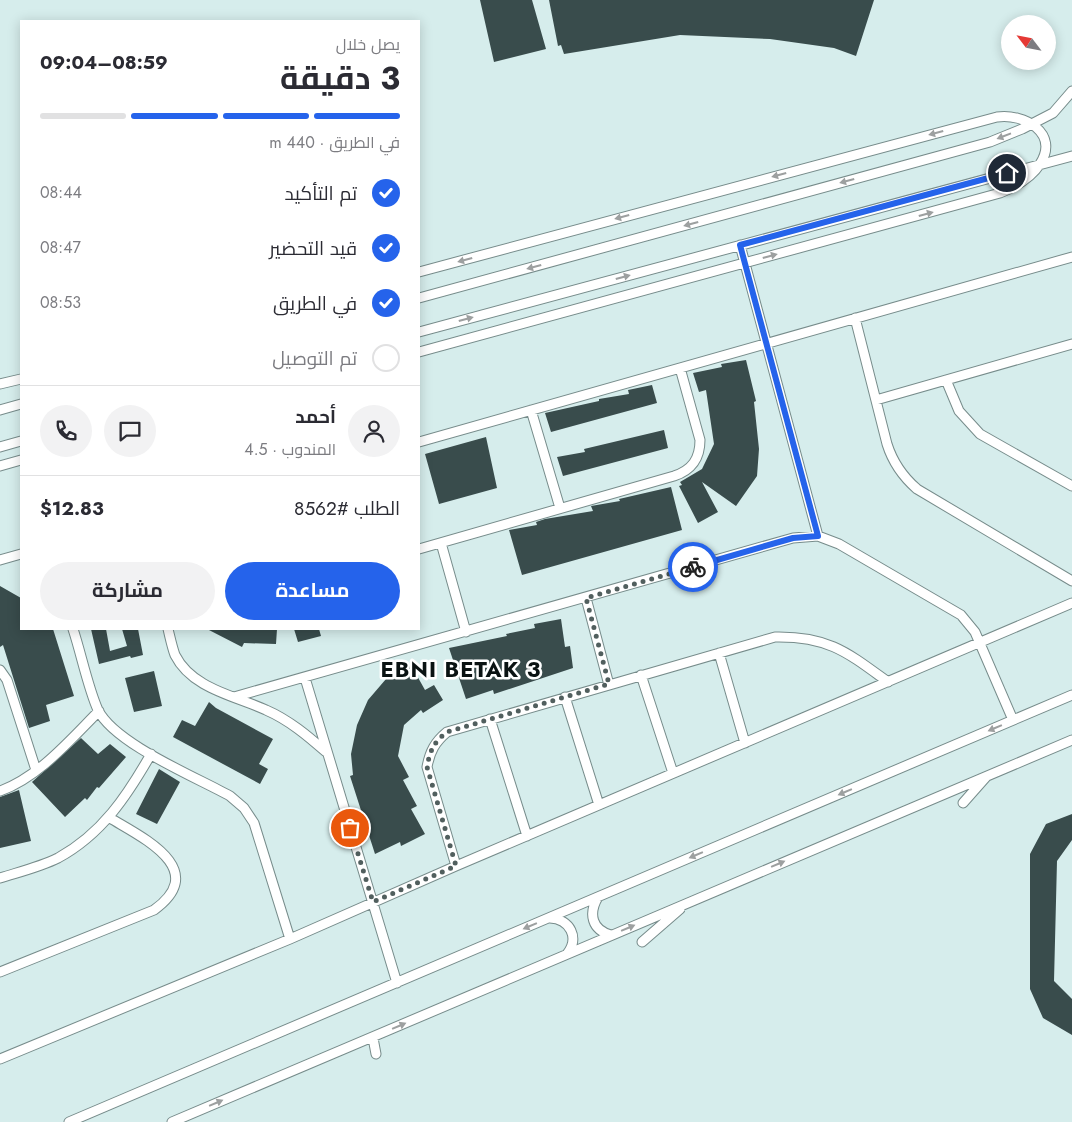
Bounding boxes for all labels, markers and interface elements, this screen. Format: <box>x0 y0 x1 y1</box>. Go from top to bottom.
north arrow <box>1001 15 1056 70</box>
map controls <box>1001 15 1056 70</box>
text: يصل خلال <box>336 33 400 56</box>
text: 08:59–09:04 <box>40 49 168 76</box>
text: 3 دقيقة <box>280 55 400 101</box>
one-way arrow <box>928 129 943 137</box>
text: في الطريق · 440 m <box>269 131 400 154</box>
one-way arrow <box>996 133 1011 140</box>
pin <box>986 152 1028 194</box>
icon: home <box>993 159 1021 187</box>
one-way arrow <box>771 172 786 180</box>
one-way arrow <box>840 177 855 185</box>
icon: check <box>372 179 400 207</box>
text: تم التأكيد <box>285 180 357 207</box>
text: 08:44 <box>40 181 82 204</box>
one-way arrow <box>919 209 934 217</box>
one-way arrow <box>614 214 629 222</box>
one-way arrow <box>683 220 698 228</box>
icon: check <box>372 234 400 262</box>
text: قيد التحضير <box>269 235 357 262</box>
text: 08:47 <box>40 236 81 259</box>
one-way arrow <box>762 252 777 260</box>
one-way arrow <box>457 256 472 264</box>
one-way arrow <box>526 263 541 271</box>
one-way arrow <box>615 273 630 281</box>
icon: check <box>372 289 400 317</box>
text: في الطريق <box>273 290 357 317</box>
text: 08:53 <box>40 291 81 314</box>
one-way arrow <box>458 315 473 323</box>
text: تم التوصيل <box>272 345 357 372</box>
text: أحمد <box>295 403 336 430</box>
button: phone <box>40 405 92 457</box>
button: chat <box>104 405 156 457</box>
button: person <box>348 405 400 457</box>
text: المندوب · 4.5 <box>244 438 336 461</box>
text: $12.83 <box>40 495 104 522</box>
text: الطلب #8562 <box>294 495 400 522</box>
courier <box>668 542 718 592</box>
icon: bike <box>679 553 707 581</box>
button: مشاركة <box>40 562 215 620</box>
button: مساعدة <box>225 562 400 620</box>
district label: EBNI BETAK 3 <box>381 653 541 685</box>
one-way arrow <box>987 724 1002 732</box>
one-way arrow <box>838 788 853 796</box>
pin <box>329 807 371 849</box>
icon: bag <box>336 814 364 842</box>
one-way arrow <box>689 852 703 860</box>
one-way arrow <box>771 860 785 868</box>
one-way arrow <box>522 922 537 930</box>
one-way arrow <box>621 923 635 931</box>
one-way arrow <box>392 1022 406 1030</box>
one-way arrow <box>209 1098 224 1106</box>

